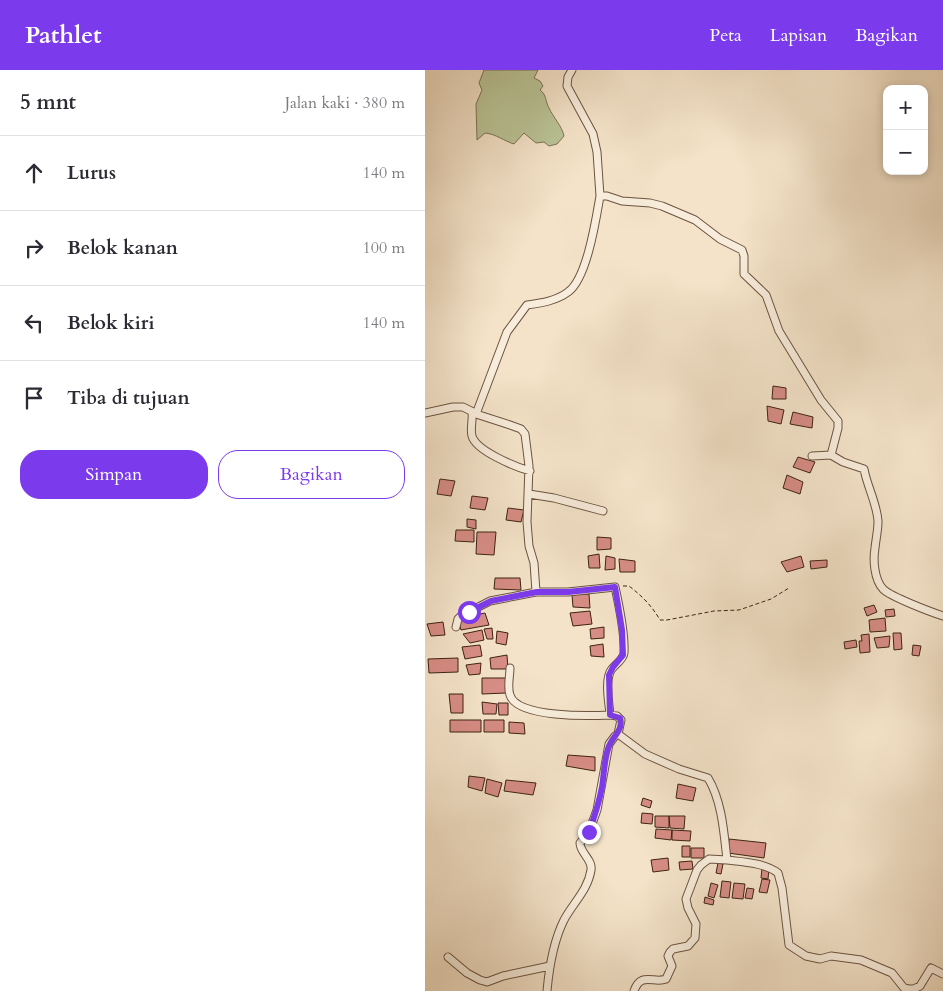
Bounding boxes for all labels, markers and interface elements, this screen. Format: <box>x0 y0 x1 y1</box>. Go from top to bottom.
text: Pathlet <box>25 19 102 52</box>
text: Peta <box>710 23 742 48</box>
text: Lapisan <box>770 23 827 48</box>
text: Bagikan <box>855 23 918 48</box>
map controls <box>883 85 928 175</box>
button: + <box>883 85 928 130</box>
text: 5 mnt <box>20 88 76 117</box>
text: Jalan kaki · 380 m <box>285 92 405 114</box>
button: − <box>883 130 928 175</box>
icon: ahead <box>20 159 48 187</box>
text: Lurus <box>67 160 116 186</box>
text: 140 m <box>363 162 405 184</box>
icon: right <box>20 234 48 262</box>
text: Belok kanan <box>67 235 178 261</box>
text: 100 m <box>363 237 405 259</box>
icon: left <box>20 309 48 337</box>
text: Belok kiri <box>67 310 154 336</box>
text: 140 m <box>363 312 405 334</box>
icon: arrive <box>20 384 48 412</box>
text: Tiba di tujuan <box>67 385 190 411</box>
button: Simpan <box>20 450 208 499</box>
button: Bagikan <box>218 450 405 499</box>
route start <box>458 601 481 624</box>
route end <box>578 821 601 844</box>

